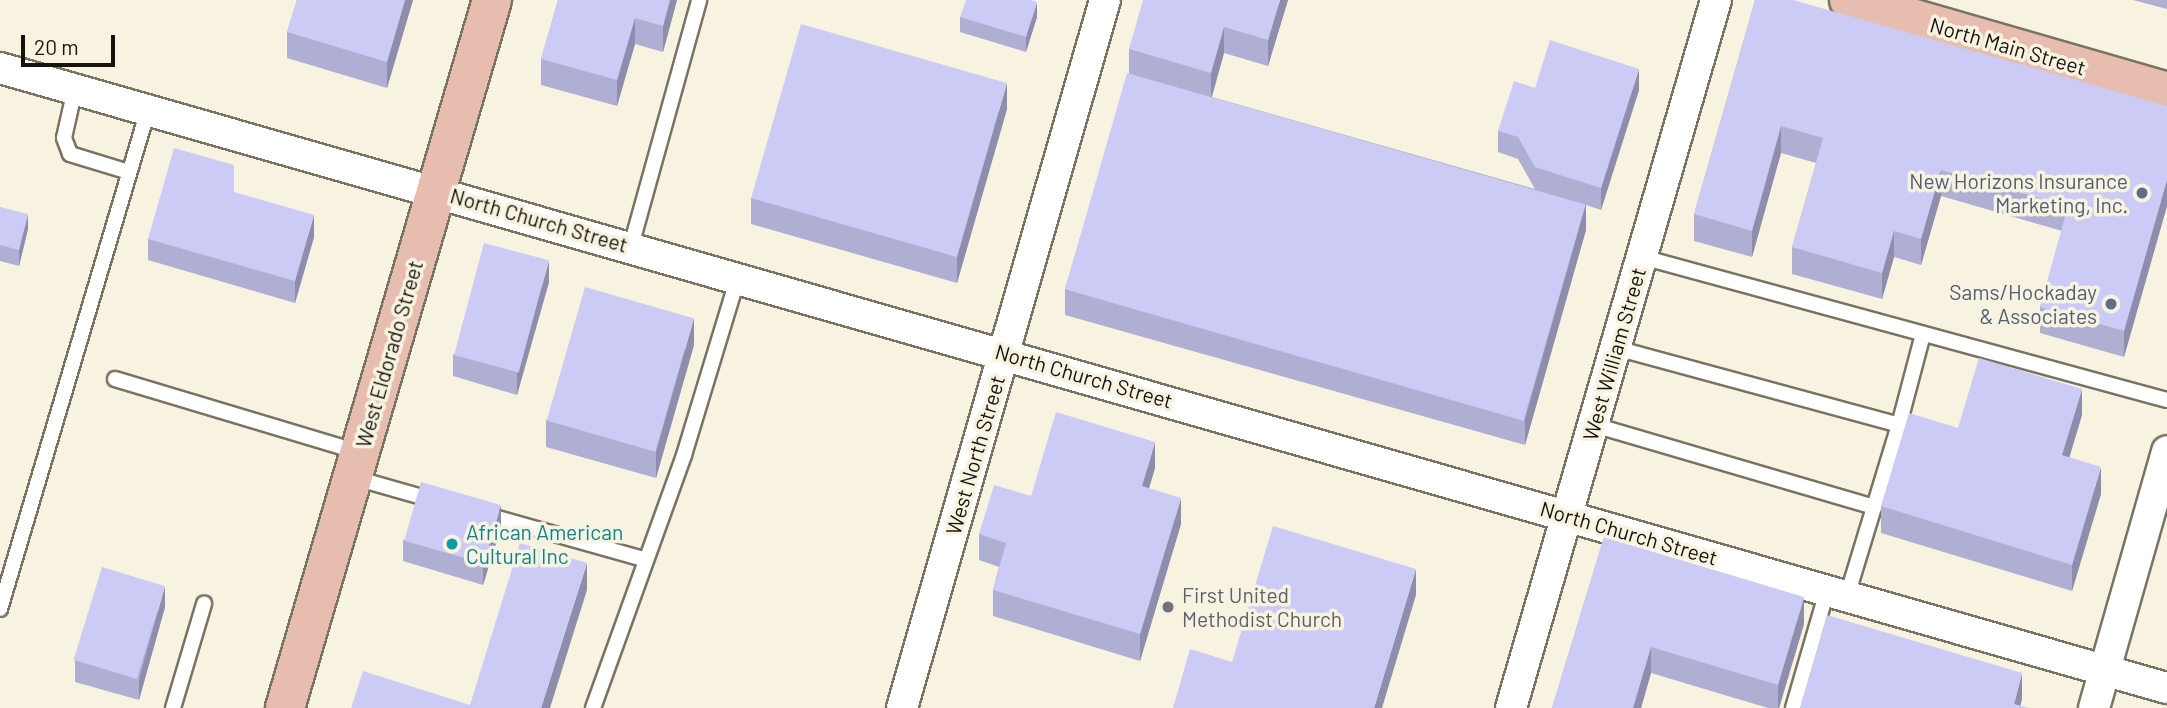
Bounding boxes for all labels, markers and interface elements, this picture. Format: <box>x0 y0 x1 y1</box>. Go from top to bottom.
street label: North Main Street <box>1927 12 2089 80</box>
scale bar <box>24 21 119 65</box>
text: 20 m <box>34 34 79 59</box>
place label: New Horizons Insurance Marketing, Inc. <box>1909 168 2128 218</box>
street label: North Church Street <box>447 183 631 257</box>
marker: New Horizons Insurance Marketing, Inc. <box>2134 185 2150 201</box>
street label: West Eldorado Street <box>350 257 428 451</box>
street label: West William Street <box>1577 265 1651 443</box>
place label: Sams/Hockaday & Associates <box>1949 279 2097 329</box>
marker: Sams/Hockaday & Associates <box>2103 296 2119 312</box>
street label: North Church Street <box>992 339 1176 413</box>
street label: West North Street <box>940 373 1010 537</box>
street label: North Church Street <box>1537 496 1721 570</box>
place label: African American Cultural Inc <box>466 519 623 569</box>
marker: African American Cultural Inc <box>444 536 460 552</box>
place label: First United Methodist Church <box>1182 582 1342 632</box>
marker: First United Methodist Church <box>1160 599 1176 615</box>

